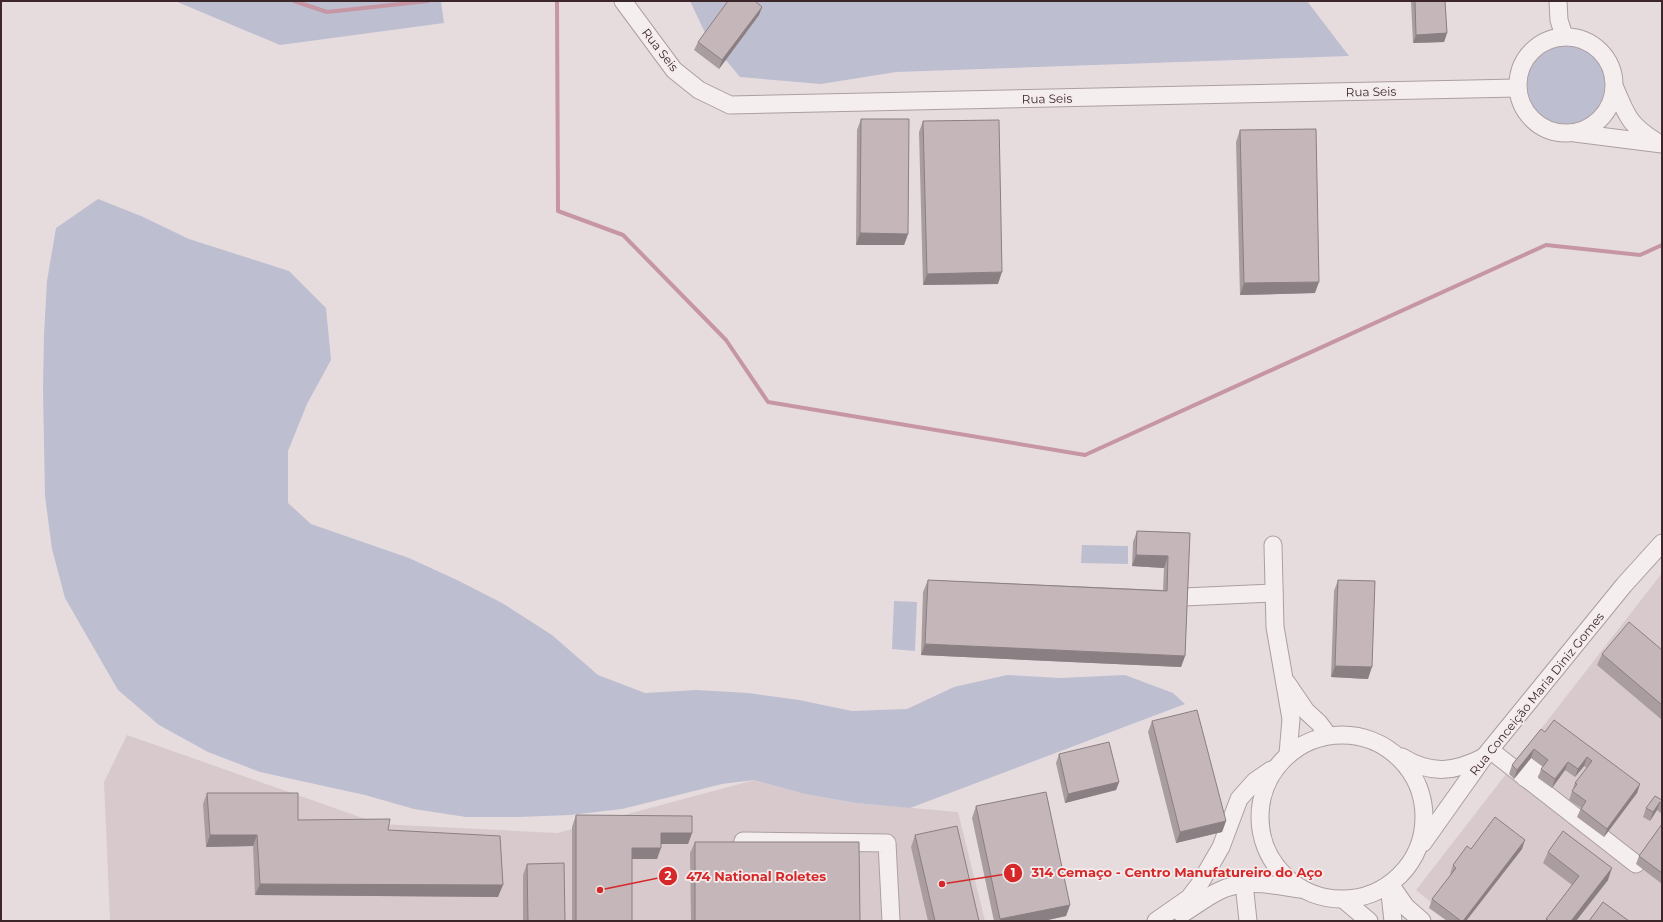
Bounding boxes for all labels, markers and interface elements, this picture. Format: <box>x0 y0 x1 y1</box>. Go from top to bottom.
street label: Rua Seis <box>639 25 682 74</box>
street label: Rua Seis <box>1346 84 1397 99</box>
street label: Rua Seis <box>1022 91 1073 106</box>
street label: Rua Conceição Maria Diniz Gomes <box>1466 609 1607 778</box>
callout: 314 Cemaço - Centro Manufatureiro do Aço <box>1003 860 1330 885</box>
callout: 474 National Roletes <box>658 864 834 889</box>
text: 314 Cemaço - Centro Manufatureiro do Aço <box>1030 864 1323 880</box>
text: 1 <box>1011 865 1015 880</box>
text: 2 <box>664 868 672 883</box>
text: 474 National Roletes <box>686 868 826 884</box>

